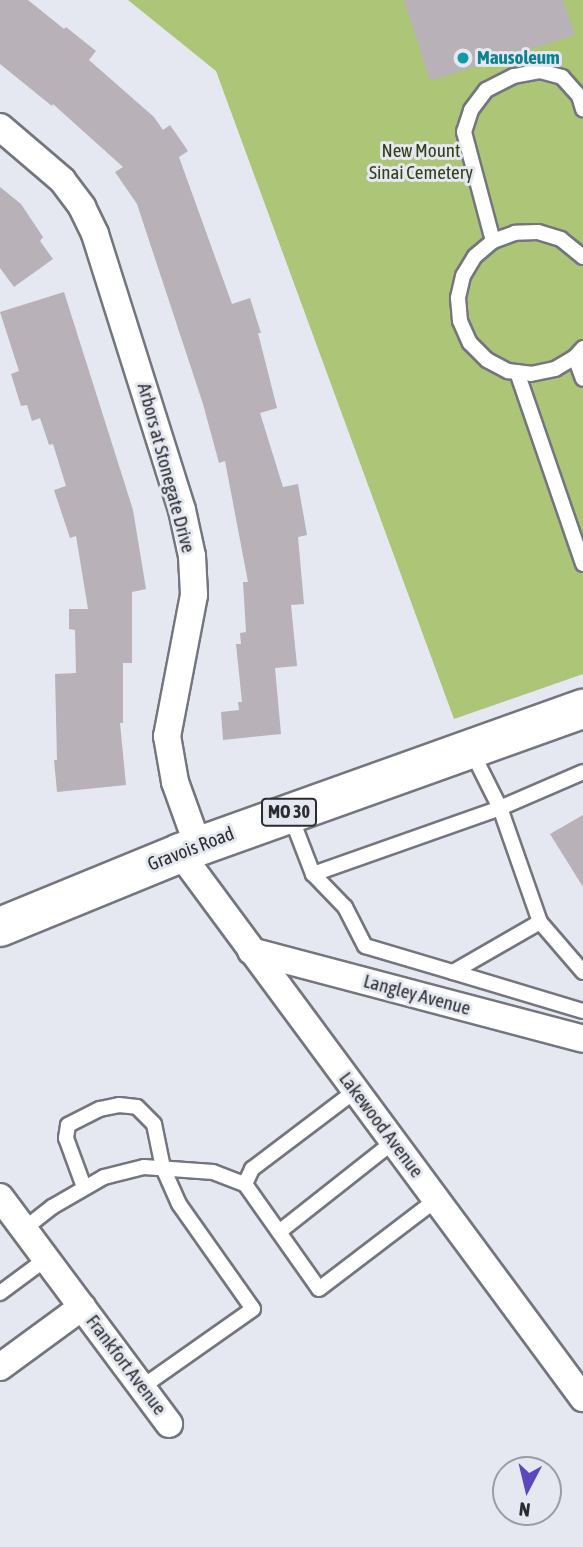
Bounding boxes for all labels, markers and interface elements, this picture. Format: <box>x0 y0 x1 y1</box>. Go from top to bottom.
place label: Mausoleum <box>477 47 560 69</box>
marker: Mausoleum <box>455 50 471 66</box>
park label: New Mount Sinai Cemetery <box>369 140 473 184</box>
street label: Arbors at Stonegate Drive <box>132 381 200 555</box>
road number: MO 30 <box>261 798 317 826</box>
street label: Gravois Road <box>145 822 237 876</box>
street label: Langley Avenue <box>361 970 473 1020</box>
street label: Lakewood Avenue <box>334 1068 428 1182</box>
street label: Frankfort Avenue <box>81 1311 171 1419</box>
north arrow <box>492 1456 562 1526</box>
text: N <box>518 1498 532 1521</box>

